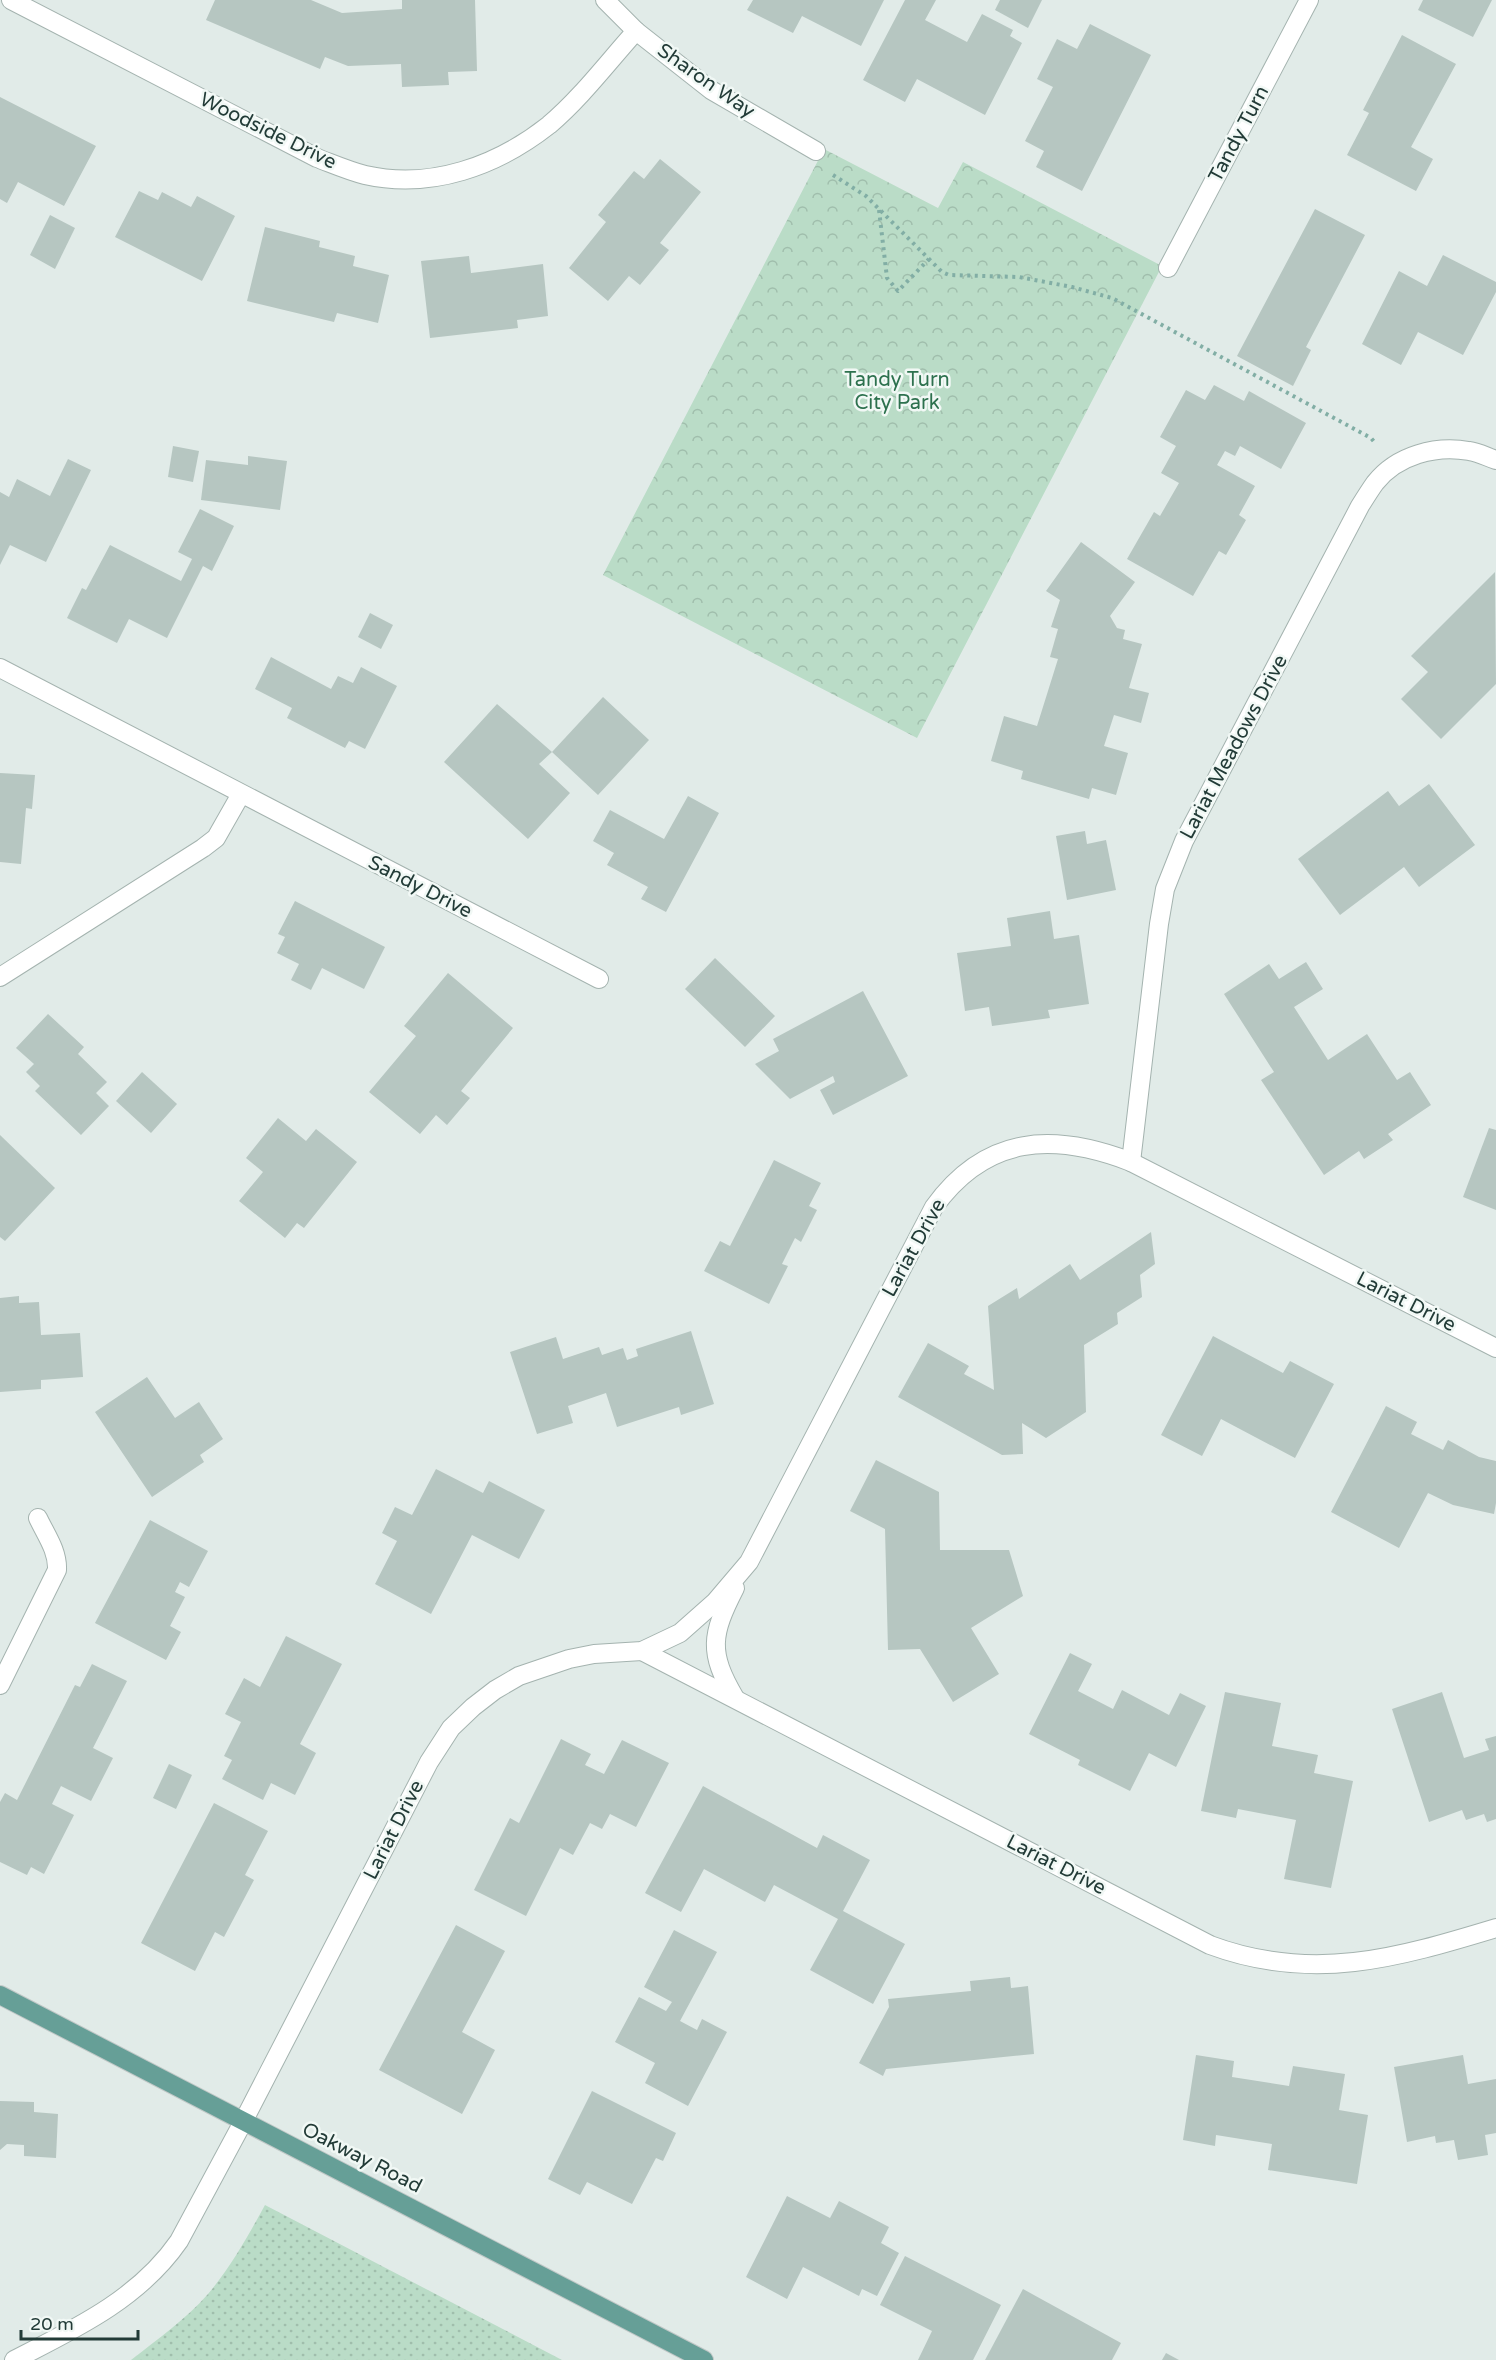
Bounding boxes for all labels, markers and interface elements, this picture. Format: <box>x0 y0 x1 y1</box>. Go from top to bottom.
street label: Sharon Way <box>653 39 760 124</box>
street label: Tandy Turn <box>1204 82 1274 186</box>
street label: Woodside Drive <box>196 88 340 174</box>
park label: Tandy Turn City Park <box>844 368 950 415</box>
street label: Lariat Meadows Drive <box>1175 651 1293 843</box>
street label: Sandy Drive <box>364 851 476 923</box>
street label: Lariat Drive <box>877 1195 951 1301</box>
street label: Lariat Drive <box>1352 1267 1460 1337</box>
street label: Lariat Drive <box>359 1776 429 1884</box>
street label: Lariat Drive <box>1002 1830 1110 1900</box>
street label: Oakway Road <box>298 2118 426 2198</box>
scale bar <box>21 2303 138 2341</box>
text: 20 m <box>30 2313 74 2335</box>

